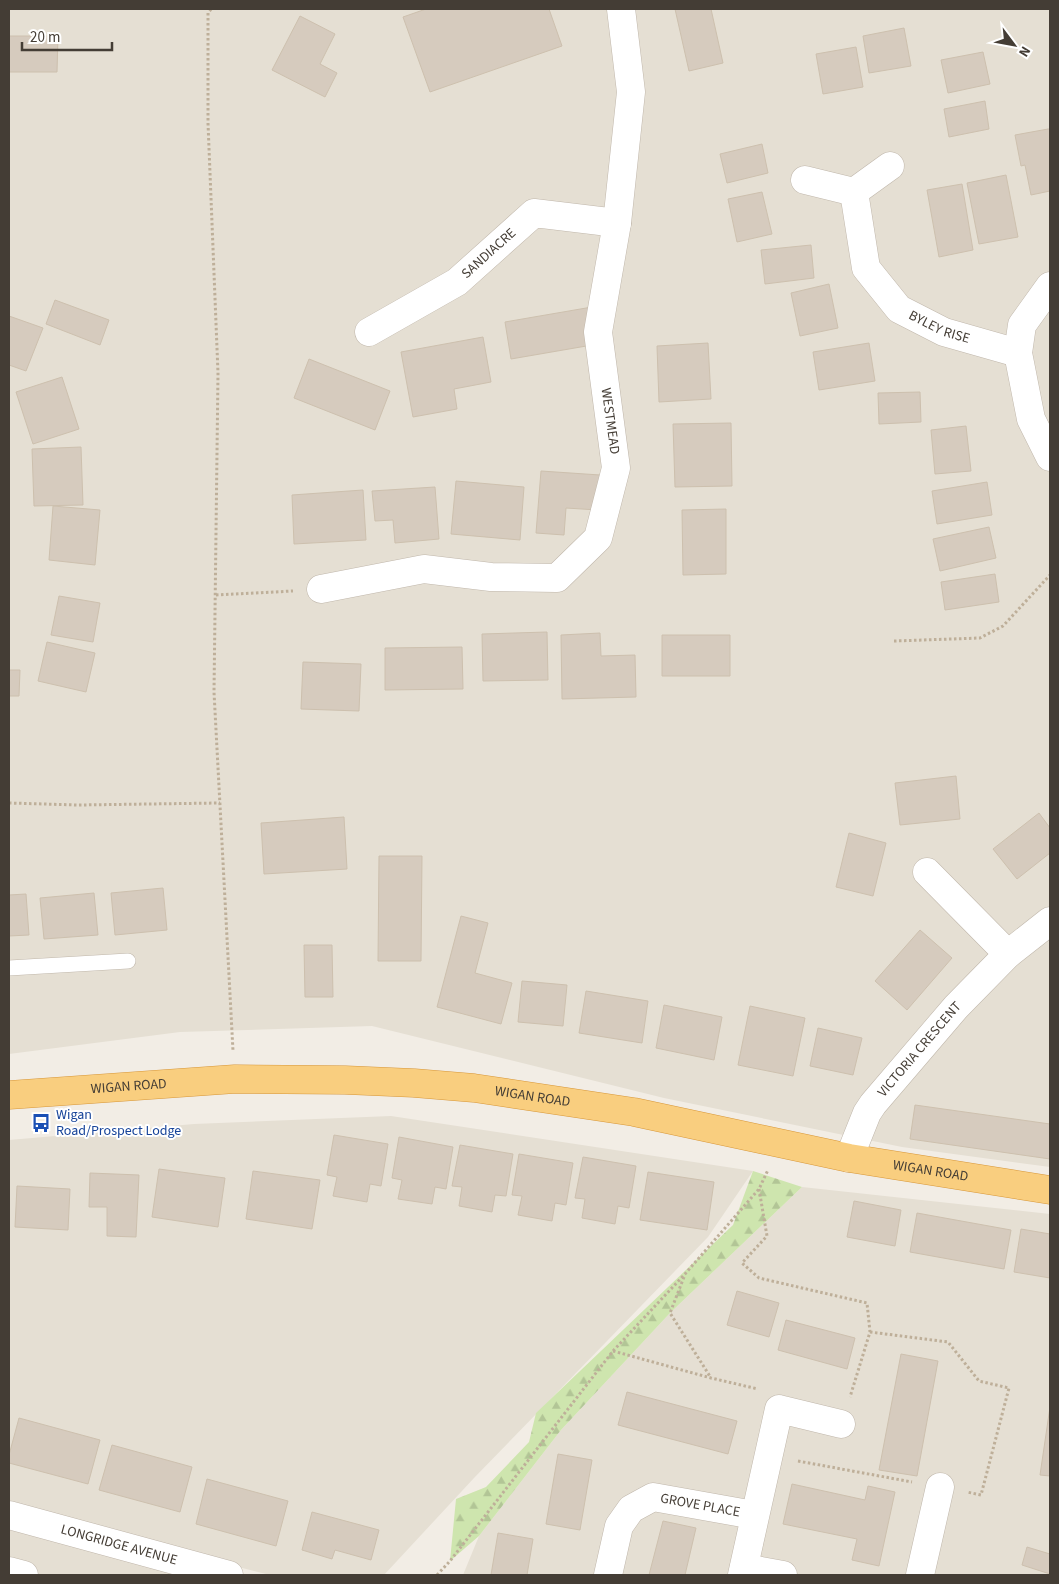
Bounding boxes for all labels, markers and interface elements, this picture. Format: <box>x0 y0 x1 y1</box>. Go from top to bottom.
scale bar <box>22 20 112 52</box>
north arrow <box>989 20 1039 70</box>
text: 20 m <box>30 27 60 48</box>
text: N <box>1013 42 1035 61</box>
street label: SANDIACRE <box>457 224 521 283</box>
street label: BYLEY RISE <box>905 306 972 349</box>
street label: WESTMEAD <box>595 387 625 455</box>
street label: VICTORIA CRESCENT <box>873 997 966 1102</box>
street label: WIGAN ROAD <box>90 1074 167 1099</box>
street label: WIGAN ROAD <box>493 1081 572 1112</box>
place label: Wigan Road/Prospect Lodge <box>56 1105 181 1141</box>
bus stop icon: Wigan Road/Prospect Lodge <box>30 1112 52 1134</box>
street label: WIGAN ROAD <box>891 1155 970 1187</box>
street label: GROVE PLACE <box>659 1488 742 1522</box>
street label: LONGRIDGE AVENUE <box>58 1520 180 1570</box>

